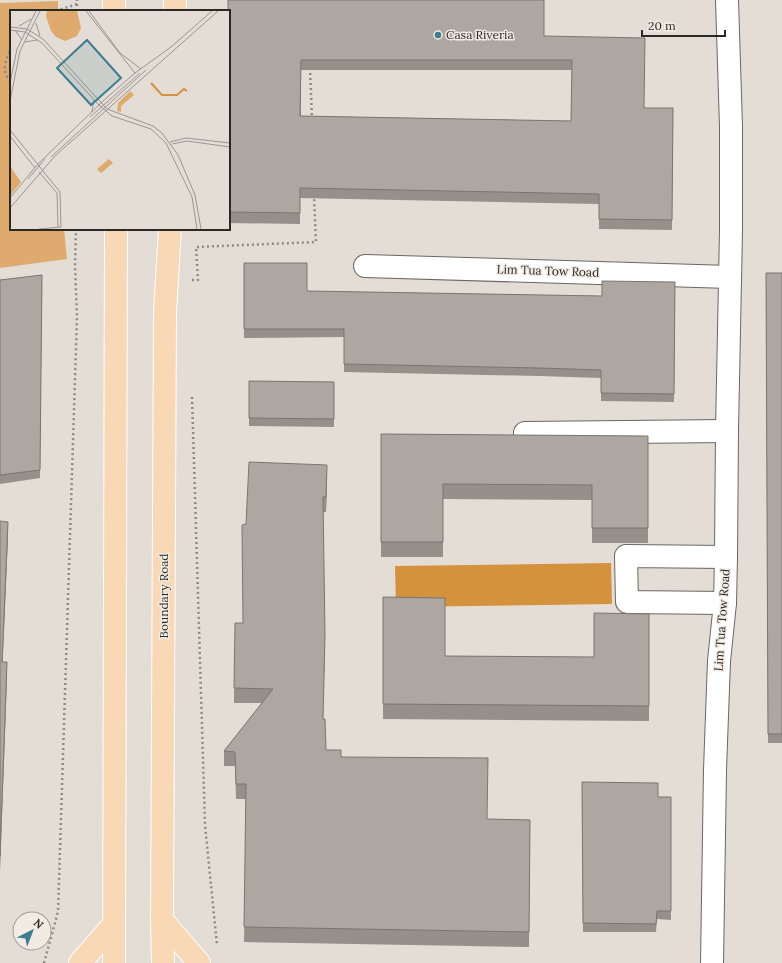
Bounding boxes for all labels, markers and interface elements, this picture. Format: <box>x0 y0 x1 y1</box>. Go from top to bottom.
inset map <box>10 10 230 230</box>
scale bar <box>642 12 725 38</box>
text: 20 m <box>648 18 676 33</box>
place label: Casa Riveria <box>446 27 514 42</box>
marker: Casa Riveria <box>433 30 443 40</box>
street label: Lim Tua Tow Road <box>496 261 600 280</box>
street label: Boundary Road <box>156 553 171 639</box>
street label: Lim Tua Tow Road <box>710 568 733 672</box>
north arrow <box>12 911 52 951</box>
text: N <box>31 916 47 932</box>

